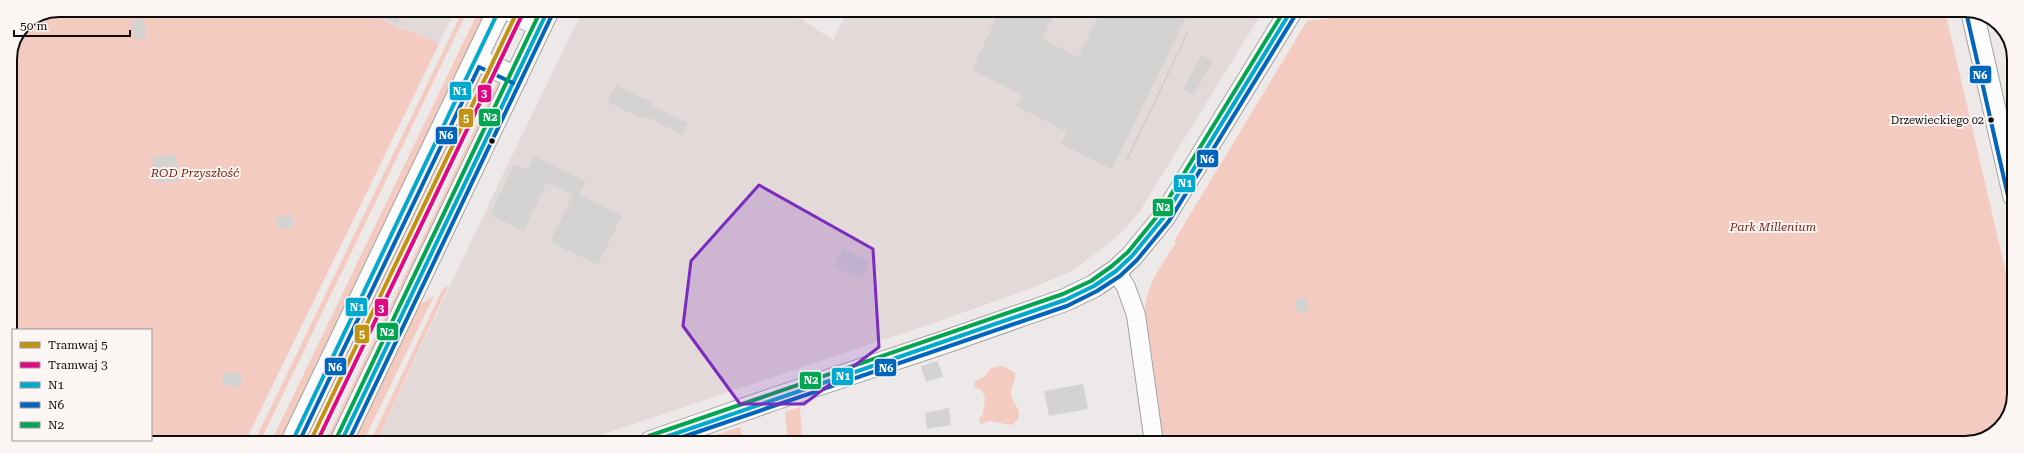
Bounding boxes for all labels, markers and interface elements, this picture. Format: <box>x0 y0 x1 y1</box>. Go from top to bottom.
scale bar <box>14 12 130 38</box>
text: 50 m <box>20 19 47 33</box>
line badge: N6 <box>1969 65 1992 84</box>
text: N6 <box>1973 69 1987 82</box>
line badge: N1 <box>449 81 472 101</box>
line badge: 3 <box>477 84 492 103</box>
text: N1 <box>453 85 467 98</box>
text: 3 <box>481 87 487 100</box>
line badge: 5 <box>458 108 474 128</box>
line badge: N2 <box>478 108 501 127</box>
text: N2 <box>483 111 497 124</box>
text: 5 <box>463 112 469 125</box>
place label: Drzewieckiego 02 <box>1891 114 1984 127</box>
marker: Drzewieckiego 02 <box>1986 115 1996 125</box>
line badge: N6 <box>435 126 458 145</box>
text: N6 <box>439 129 453 142</box>
unlabelled marker <box>487 136 497 146</box>
line badge: N6 <box>1196 149 1219 168</box>
text: N6 <box>1200 153 1214 166</box>
park label: ROD Przyszłość <box>150 166 240 180</box>
line badge: N1 <box>1173 174 1196 193</box>
text: N1 <box>1178 177 1192 190</box>
line badge: N2 <box>1152 198 1174 217</box>
text: N2 <box>1156 201 1170 214</box>
park label: Park Millenium <box>1729 220 1817 234</box>
line badge: N1 <box>345 297 368 317</box>
line badge: 3 <box>374 298 389 317</box>
text: N1 <box>350 301 364 314</box>
text: 3 <box>378 302 384 315</box>
line badge: N2 <box>376 322 399 341</box>
line badge: 5 <box>354 324 370 344</box>
text: N2 <box>380 326 394 339</box>
text: 5 <box>359 328 365 341</box>
legend <box>12 329 152 441</box>
text: Tramwaj 5 <box>48 338 108 352</box>
line badge: N6 <box>324 357 347 376</box>
text: Tramwaj 3 <box>48 358 108 372</box>
line badge: N6 <box>874 358 897 377</box>
text: N6 <box>328 361 342 374</box>
text: N6 <box>879 362 893 375</box>
line badge: N1 <box>831 367 854 386</box>
text: N1 <box>836 370 850 383</box>
line badge: N2 <box>799 371 822 390</box>
text: N2 <box>804 374 818 387</box>
text: N1 <box>48 378 65 392</box>
text: N6 <box>48 398 65 412</box>
text: N2 <box>48 418 65 432</box>

